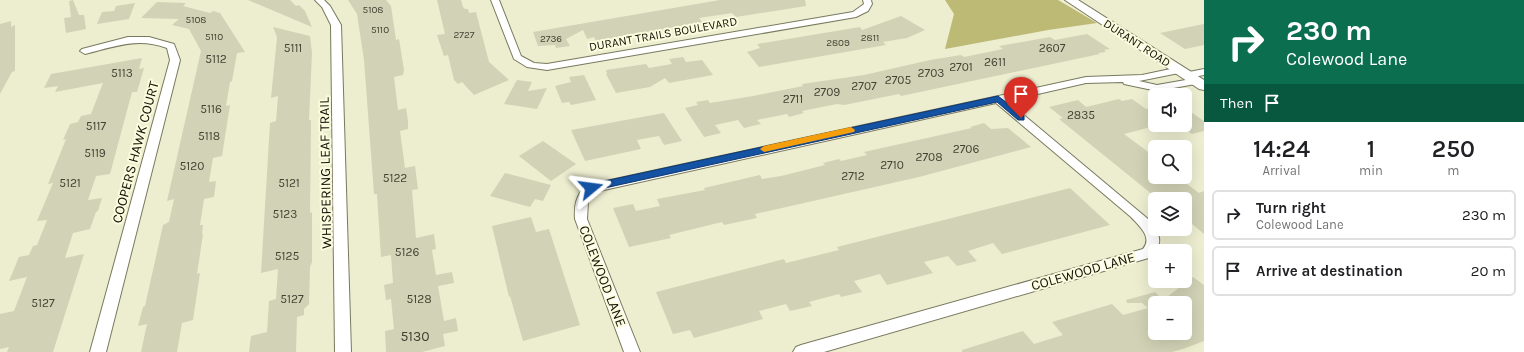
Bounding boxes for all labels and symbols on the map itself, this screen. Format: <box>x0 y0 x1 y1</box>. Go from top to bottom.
house number: 5108 <box>362 4 384 16</box>
house number: 5108 <box>185 14 207 26</box>
street label: DURANT TRAILS BOULEVARD <box>588 14 738 54</box>
street label: DURANT ROAD <box>1101 16 1173 70</box>
house number: 5110 <box>371 24 389 36</box>
house number: 2727 <box>454 29 475 41</box>
house number: 5110 <box>205 31 223 43</box>
house number: 2811 <box>861 32 879 44</box>
house number: 2736 <box>540 33 562 45</box>
house number: 2809 <box>826 37 850 49</box>
house number: 5111 <box>284 41 302 55</box>
house number: 2607 <box>1039 41 1066 55</box>
house number: 5112 <box>205 52 227 66</box>
house number: 2611 <box>984 55 1006 69</box>
house number: 2701 <box>949 60 973 74</box>
house number: 5113 <box>111 66 133 80</box>
house number: 2703 <box>918 66 944 80</box>
house number: 2705 <box>885 73 911 87</box>
pin <box>1004 77 1038 118</box>
street label: COOPERS HAWK COURT <box>108 79 163 225</box>
house number: 2707 <box>851 79 877 93</box>
house number: 2709 <box>814 85 840 99</box>
house number: 2711 <box>783 92 803 106</box>
street label: WHISPERING LEAF TRAIL <box>316 97 335 249</box>
house number: 5116 <box>200 102 222 116</box>
house number: 2835 <box>1067 108 1095 122</box>
house number: 5117 <box>86 119 107 133</box>
house number: 5118 <box>198 129 220 143</box>
house number: 2706 <box>953 142 979 156</box>
house number: 5119 <box>84 146 106 160</box>
house number: 2708 <box>915 150 943 164</box>
house number: 2710 <box>880 158 904 172</box>
house number: 5120 <box>180 159 204 173</box>
position arrow <box>570 167 612 209</box>
house number: 2712 <box>841 169 865 183</box>
house number: 5122 <box>383 171 407 185</box>
house number: 5121 <box>59 176 81 190</box>
house number: 5121 <box>278 176 300 190</box>
house number: 5123 <box>273 207 297 221</box>
street label: COLEWOOD LANE <box>575 223 630 329</box>
house number: 5126 <box>395 245 419 259</box>
house number: 5125 <box>275 249 299 263</box>
street label: COLEWOOD LANE <box>1029 249 1137 294</box>
house number: 5127 <box>280 292 304 306</box>
house number: 5128 <box>406 292 432 306</box>
house number: 5127 <box>31 296 55 310</box>
house number: 5130 <box>400 328 430 345</box>

